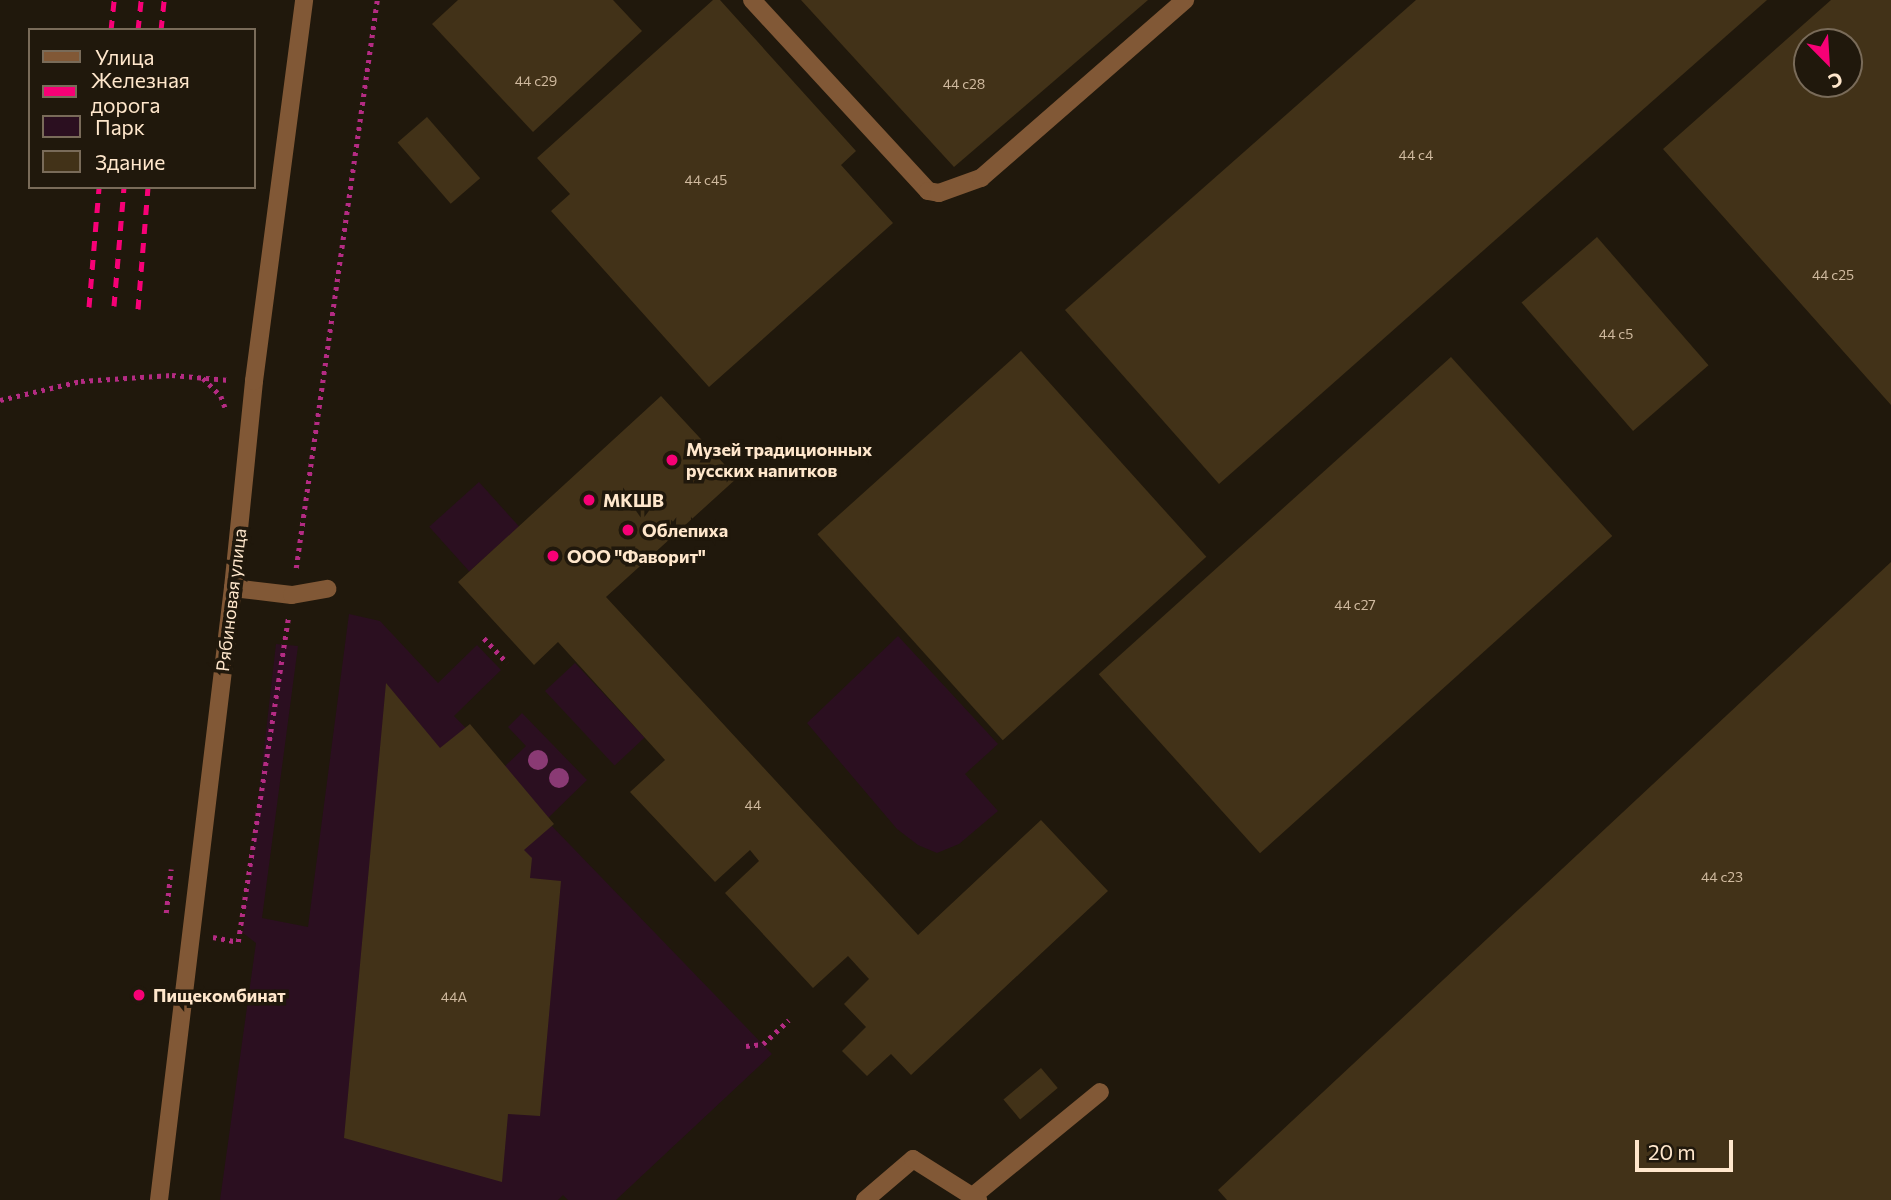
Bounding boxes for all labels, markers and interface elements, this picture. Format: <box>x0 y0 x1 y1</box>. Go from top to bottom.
legend <box>28 28 256 189</box>
north arrow <box>1793 28 1863 98</box>
text: Улица <box>95 44 154 69</box>
text: Железная дорога <box>91 67 190 117</box>
text: С <box>1825 68 1847 94</box>
house number: 44 с29 <box>515 73 557 89</box>
house number: 44 с28 <box>943 76 985 92</box>
text: Парк <box>95 114 145 139</box>
house number: 44 с4 <box>1399 147 1433 163</box>
text: Здание <box>95 149 165 174</box>
house number: 44 с45 <box>685 172 727 188</box>
house number: 44 с25 <box>1812 267 1854 283</box>
house number: 44 с5 <box>1599 326 1633 342</box>
place label: Музей традиционных русских напитков <box>686 439 872 482</box>
marker: Музей традиционных русских напитков <box>664 452 680 468</box>
place label: МКШВ <box>603 489 664 511</box>
marker: МКШВ <box>581 492 597 508</box>
place label: Облепиха <box>642 519 728 541</box>
marker: Облепиха <box>620 522 636 538</box>
street label: Рябиновая улица <box>212 527 250 673</box>
place label: ООО "Фаворит" <box>567 545 706 567</box>
marker: ООО "Фаворит" <box>545 548 561 564</box>
house number: 44 с27 <box>1334 597 1376 613</box>
house number: 44 <box>745 797 761 813</box>
house number: 44 с23 <box>1701 869 1743 885</box>
place label: Пищекомбинат <box>153 984 286 1006</box>
marker: Пищекомбинат <box>131 987 147 1003</box>
house number: 44А <box>441 989 467 1005</box>
scale bar <box>1639 1126 1737 1170</box>
text: 20 m <box>1648 1139 1696 1164</box>

